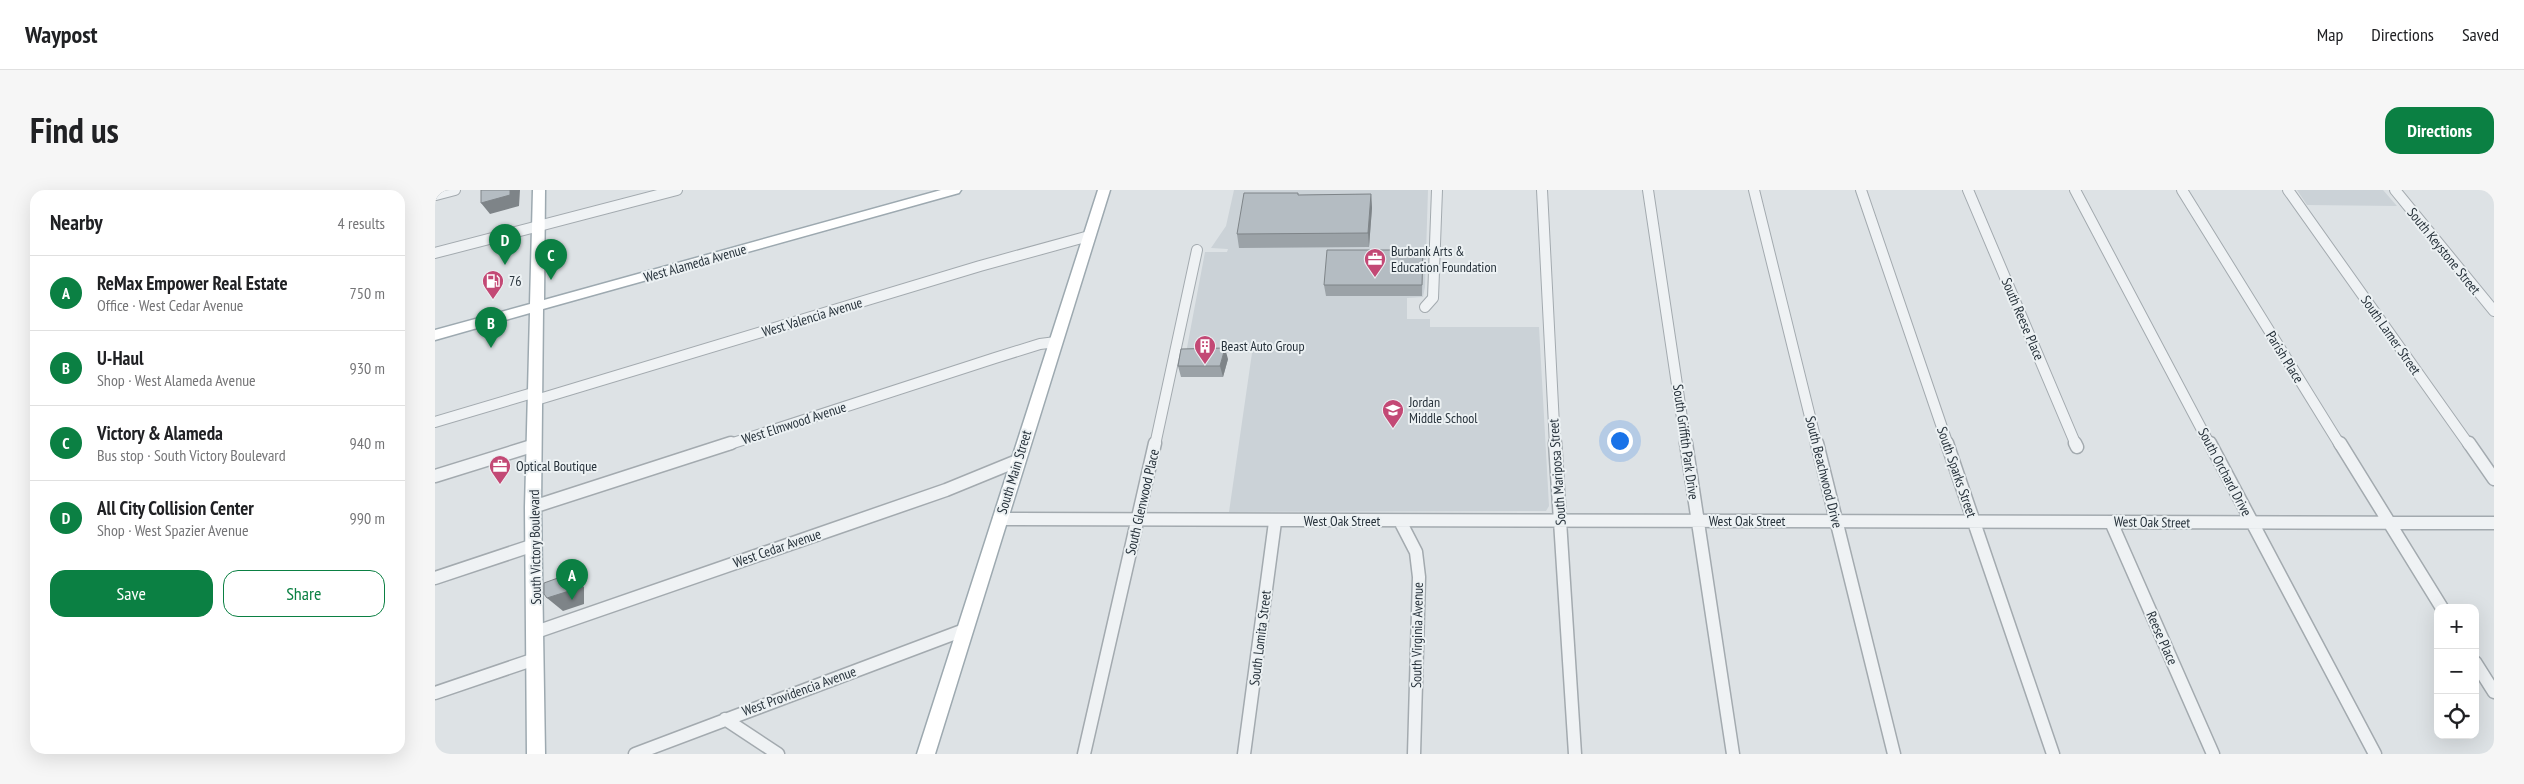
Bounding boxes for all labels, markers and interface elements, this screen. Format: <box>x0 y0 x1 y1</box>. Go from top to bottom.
text: Waypost <box>25 19 98 50</box>
text: Map <box>2317 23 2343 46</box>
text: Directions <box>2371 23 2434 46</box>
text: Saved <box>2462 23 2499 46</box>
text: Find us <box>30 107 119 153</box>
button: Directions <box>2385 107 2494 154</box>
street label: South Keystone Street <box>2403 204 2485 298</box>
text: Nearby <box>50 209 103 236</box>
text: 4 results <box>338 213 385 233</box>
pin: D <box>489 224 521 265</box>
pin: C <box>535 239 567 280</box>
street label: West Alameda Avenue <box>642 240 749 286</box>
place label: Burbank Arts & Education Foundation <box>1391 242 1497 276</box>
office icon: Burbank Arts & Education Foundation <box>1363 247 1387 278</box>
fuel station icon: 76 <box>481 269 505 300</box>
text: ReMax Empower Real Estate <box>97 271 288 295</box>
place label: 76 <box>509 272 522 290</box>
street label: South Reese Place <box>1998 275 2049 363</box>
text: A <box>62 283 70 303</box>
text: 750 m <box>350 283 385 303</box>
street label: South Lamer Street <box>2357 292 2425 378</box>
street label: West Valencia Avenue <box>760 293 865 341</box>
text: Office · West Cedar Avenue <box>97 295 243 315</box>
pin: B <box>475 307 507 348</box>
street label: Parish Place <box>2262 328 2308 387</box>
building icon: Beast Auto Group <box>1193 334 1217 365</box>
place label: Beast Auto Group <box>1221 337 1305 355</box>
text: U-Haul <box>97 346 144 370</box>
text: B <box>62 358 70 378</box>
text: 930 m <box>350 358 385 378</box>
text: Shop · West Alameda Avenue <box>97 370 256 390</box>
street label: South Griffith Park Drive <box>1669 383 1703 501</box>
place label: Jordan Middle School <box>1408 393 1478 427</box>
street label: West Elmwood Avenue <box>739 398 849 448</box>
school or university icon: Jordan Middle School <box>1381 398 1405 429</box>
street label: South Beachwood Drive <box>1801 414 1847 530</box>
street label: South Mariposa Street <box>1544 418 1570 526</box>
text: Victory & Alameda <box>97 421 223 445</box>
street label: South Sparks Street <box>1933 424 1981 520</box>
street label: South Orchard Drive <box>2194 425 2256 520</box>
street label: South Main Street <box>993 428 1035 516</box>
your location <box>1607 428 1633 454</box>
text: C <box>62 433 70 453</box>
text: 940 m <box>350 433 385 453</box>
text: Bus stop · South Victory Boulevard <box>97 445 286 465</box>
street label: South Glenwood Place <box>1121 447 1163 557</box>
office icon: Optical Boutique <box>488 454 512 485</box>
place label: Optical Boutique <box>516 457 597 475</box>
street label: South Victory Boulevard <box>525 489 545 605</box>
text: All City Collision Center <box>97 496 254 520</box>
text: D <box>62 508 70 528</box>
text: 990 m <box>350 508 385 528</box>
street label: West Oak Street <box>1304 512 1380 530</box>
street label: West Oak Street <box>1709 512 1785 530</box>
street label: West Oak Street <box>2114 512 2191 532</box>
text: Shop · West Spazier Avenue <box>97 520 249 540</box>
street label: West Cedar Avenue <box>731 525 823 571</box>
pin: A <box>556 559 588 600</box>
button: Save <box>50 570 213 617</box>
button: Share <box>223 570 385 617</box>
street label: South Virginia Avenue <box>1407 582 1427 688</box>
street label: South Lomita Street <box>1245 589 1275 687</box>
map controls <box>2434 604 2479 739</box>
button: + <box>2434 604 2479 649</box>
street label: Reese Place <box>2142 608 2182 668</box>
button: − <box>2434 649 2479 694</box>
street label: West Providencia Avenue <box>740 662 859 720</box>
button: locate <box>2434 694 2479 739</box>

